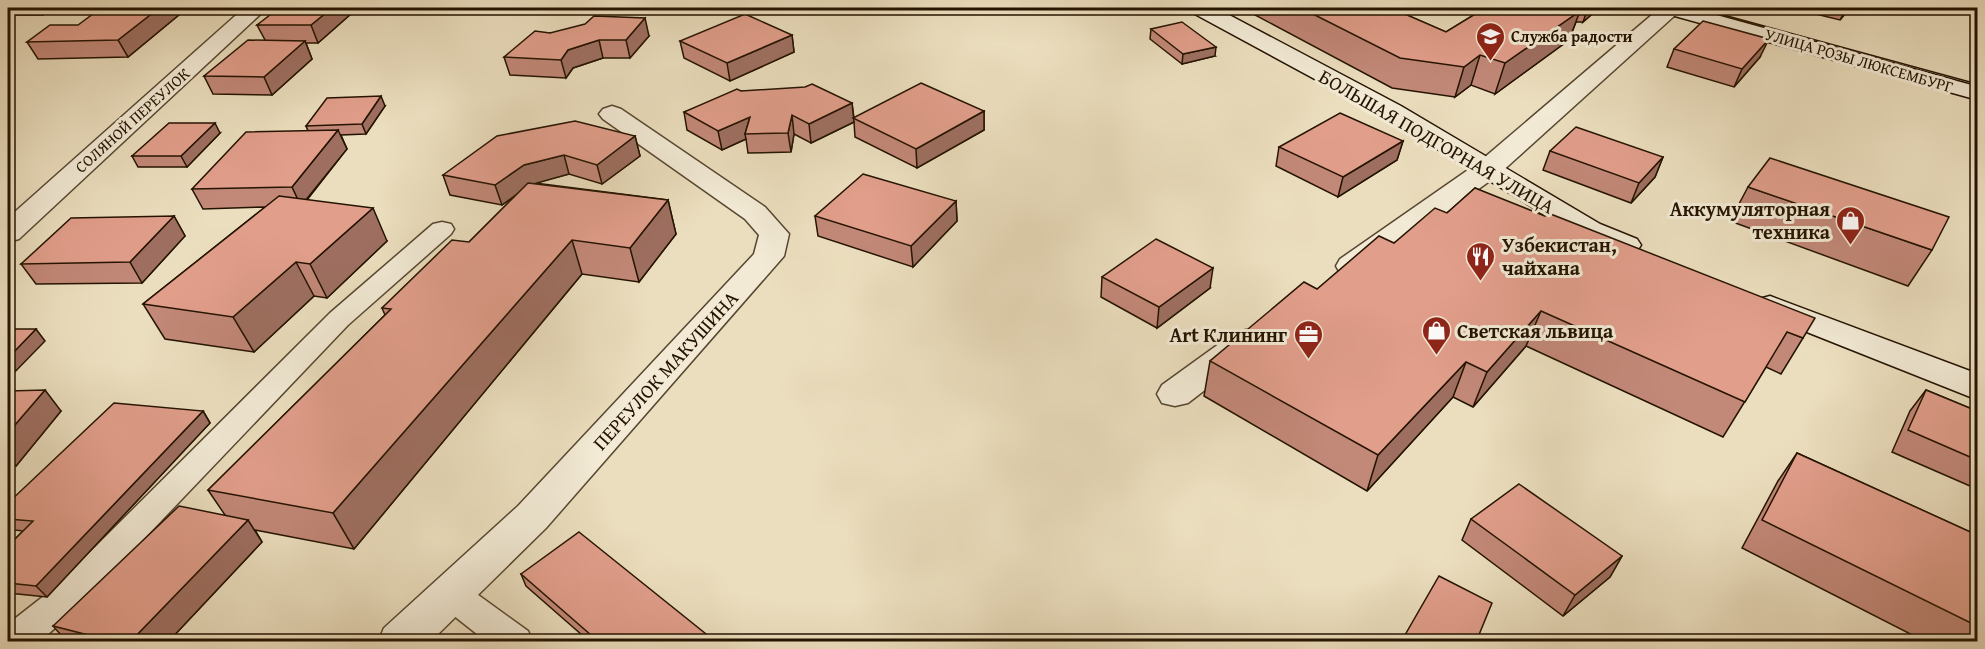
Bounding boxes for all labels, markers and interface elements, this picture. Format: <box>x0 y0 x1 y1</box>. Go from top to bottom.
school or university icon: Служба радости <box>1474 20 1506 62</box>
street label: УЛИЦА РОЗЫ ЛЮКСЕМБУРГ <box>1762 22 1956 98</box>
place label: Служба радости <box>1511 24 1633 48</box>
street label: СОЛЯНОЙ ПЕРЕУЛОК <box>69 62 195 178</box>
street label: БОЛЬШАЯ ПОДГОРНАЯ УЛИЦА <box>1314 62 1560 220</box>
place label: Аккумуляторная техника <box>1670 194 1831 246</box>
shop icon: Аккумуляторная техника <box>1835 204 1867 246</box>
place label: Узбекистан, чайхана <box>1502 230 1617 282</box>
restaurant icon: Узбекистан, чайхана <box>1465 240 1497 282</box>
street label: ПЕРЕУЛОК МАКУШИНА <box>585 284 745 456</box>
shop icon: Светская львица <box>1420 314 1452 356</box>
place label: Светская львица <box>1457 316 1614 345</box>
office icon: Art Клининг <box>1292 318 1324 360</box>
place label: Art Клининг <box>1169 320 1287 349</box>

